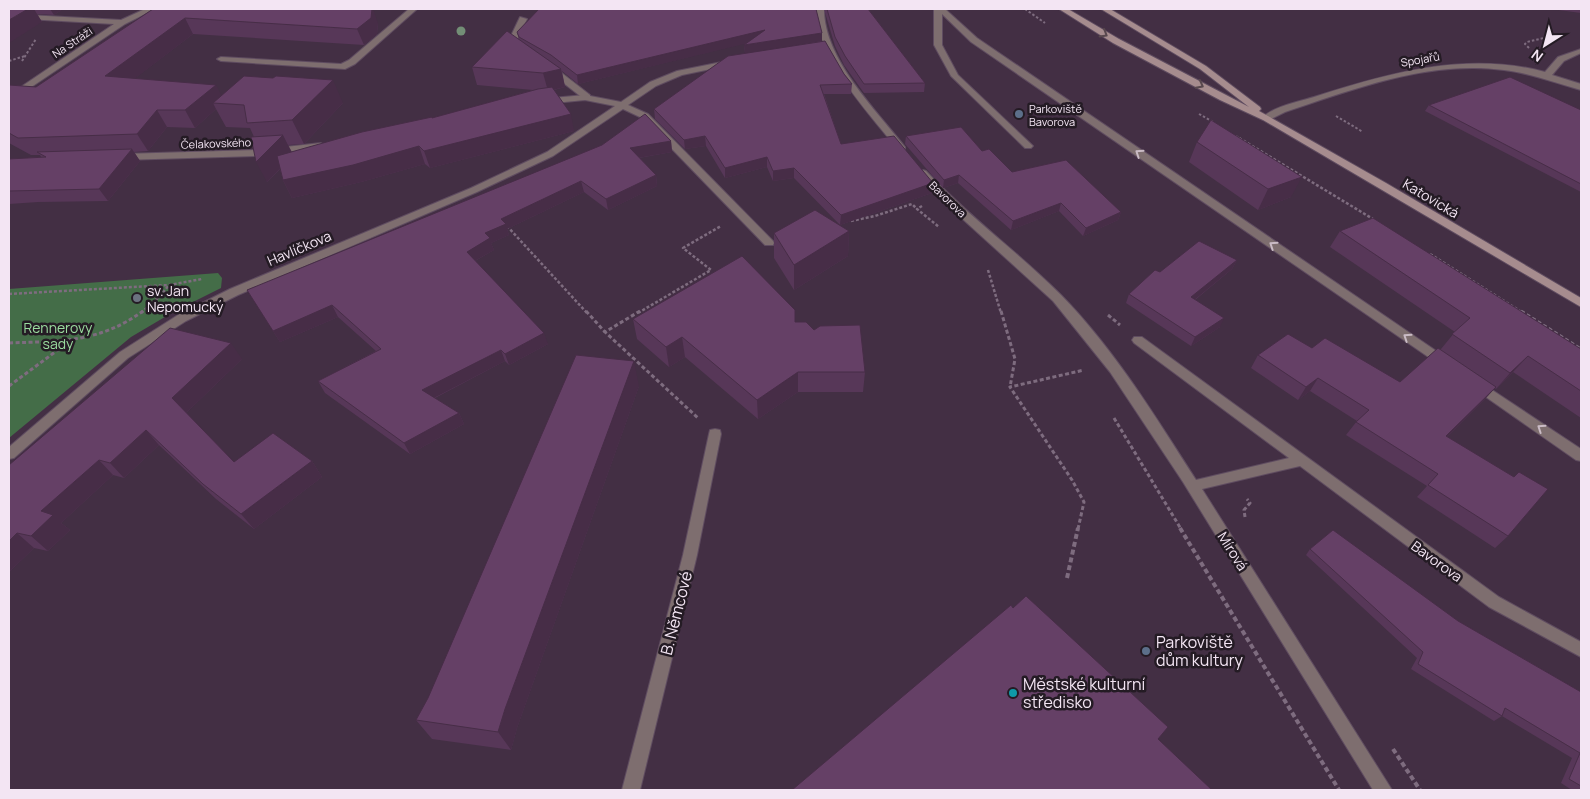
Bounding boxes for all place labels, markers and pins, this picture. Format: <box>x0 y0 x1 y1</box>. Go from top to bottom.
place label: Parkoviště Bavorova <box>1029 101 1082 129</box>
marker: Parkoviště Bavorova <box>1013 108 1025 120</box>
place label: sv. Jan Nepomucký <box>147 281 224 316</box>
marker: sv. Jan Nepomucký <box>131 292 143 304</box>
place label: Parkoviště dům kultury <box>1156 631 1244 671</box>
marker: Parkoviště dům kultury <box>1140 645 1152 657</box>
place label: Městské kulturní středisko <box>1023 673 1146 713</box>
marker: Městské kulturní středisko <box>1007 687 1019 699</box>

